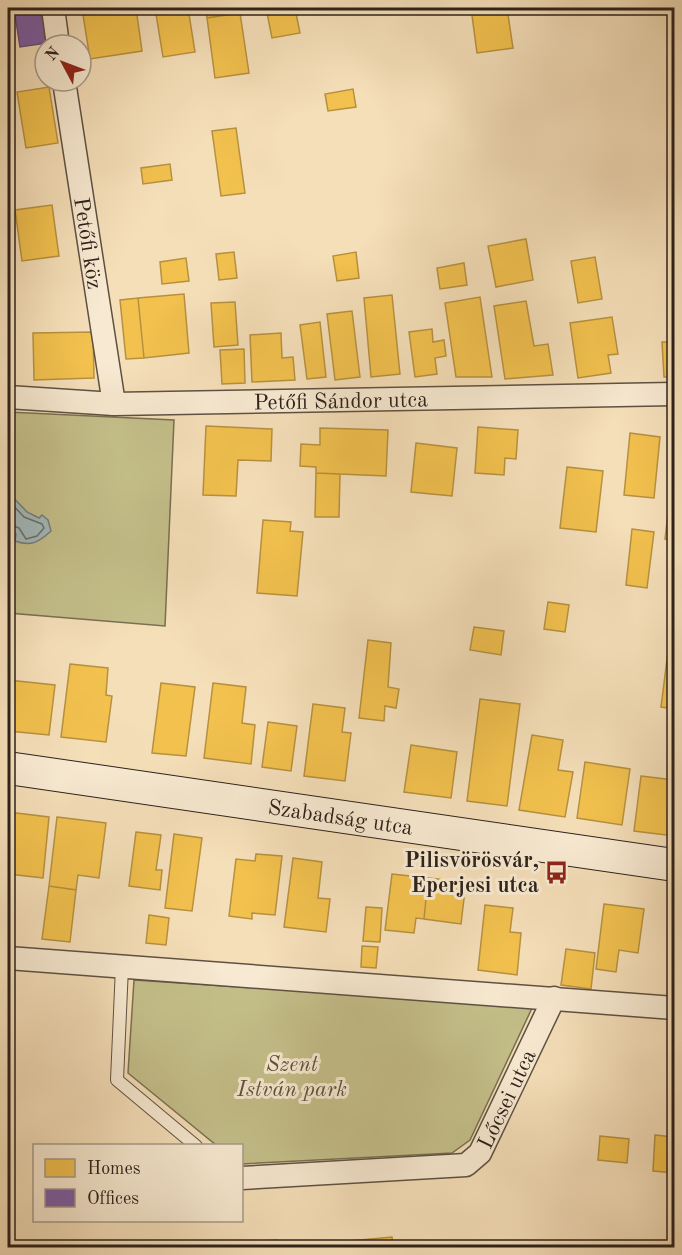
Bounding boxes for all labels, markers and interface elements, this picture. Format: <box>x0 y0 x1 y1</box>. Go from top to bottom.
north arrow <box>33 33 93 93</box>
text: N <box>43 44 64 64</box>
street label: Petőfi köz <box>69 196 105 291</box>
street label: Petőfi Sándor utca <box>253 389 428 415</box>
street label: Szabadság utca <box>266 797 414 840</box>
place label: Pilisvörösvár, Eperjesi utca <box>404 850 539 897</box>
bus stop icon: Pilisvörösvár, Eperjesi utca <box>544 859 570 885</box>
street label: Lőcsei utca <box>475 1046 541 1153</box>
park label: Szent István park <box>236 1054 347 1101</box>
legend <box>33 1144 243 1222</box>
text: Homes <box>87 1160 141 1178</box>
text: Offices <box>87 1190 139 1208</box>

